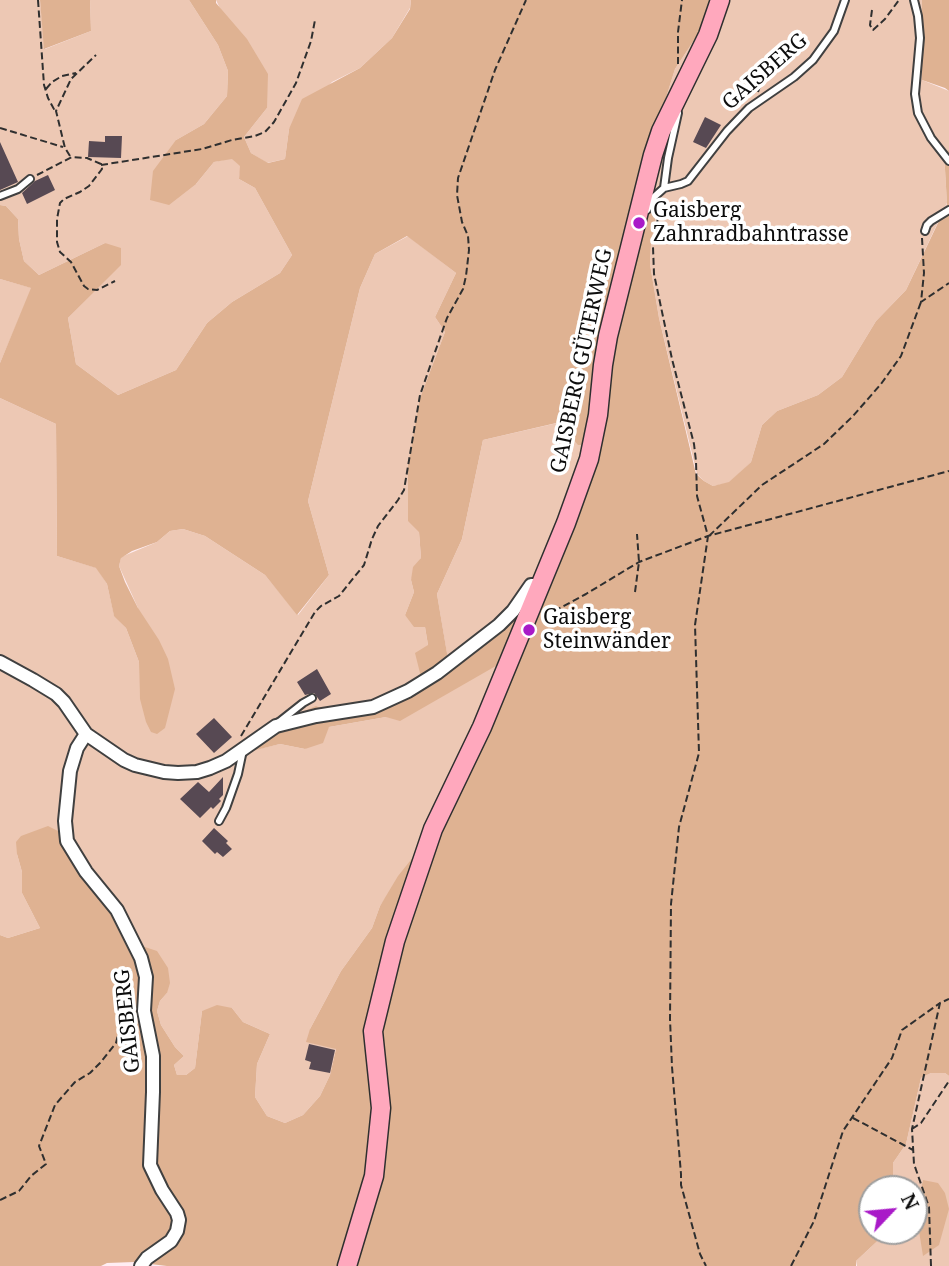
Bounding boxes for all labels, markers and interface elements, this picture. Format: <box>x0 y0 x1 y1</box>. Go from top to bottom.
street label: GAISBERG <box>717 28 813 116</box>
place label: Gaisberg Zahnradbahntrasse <box>653 198 849 248</box>
marker: Gaisberg Zahnradbahntrasse <box>631 215 647 231</box>
street label: GAISBERG GÜTERWEG <box>546 246 618 476</box>
place label: Gaisberg Steinwänder <box>543 605 671 655</box>
marker: Gaisberg Steinwänder <box>521 622 537 638</box>
street label: GAISBERG <box>110 968 146 1074</box>
north arrow <box>858 1175 928 1245</box>
text: N <box>895 1189 925 1214</box>

